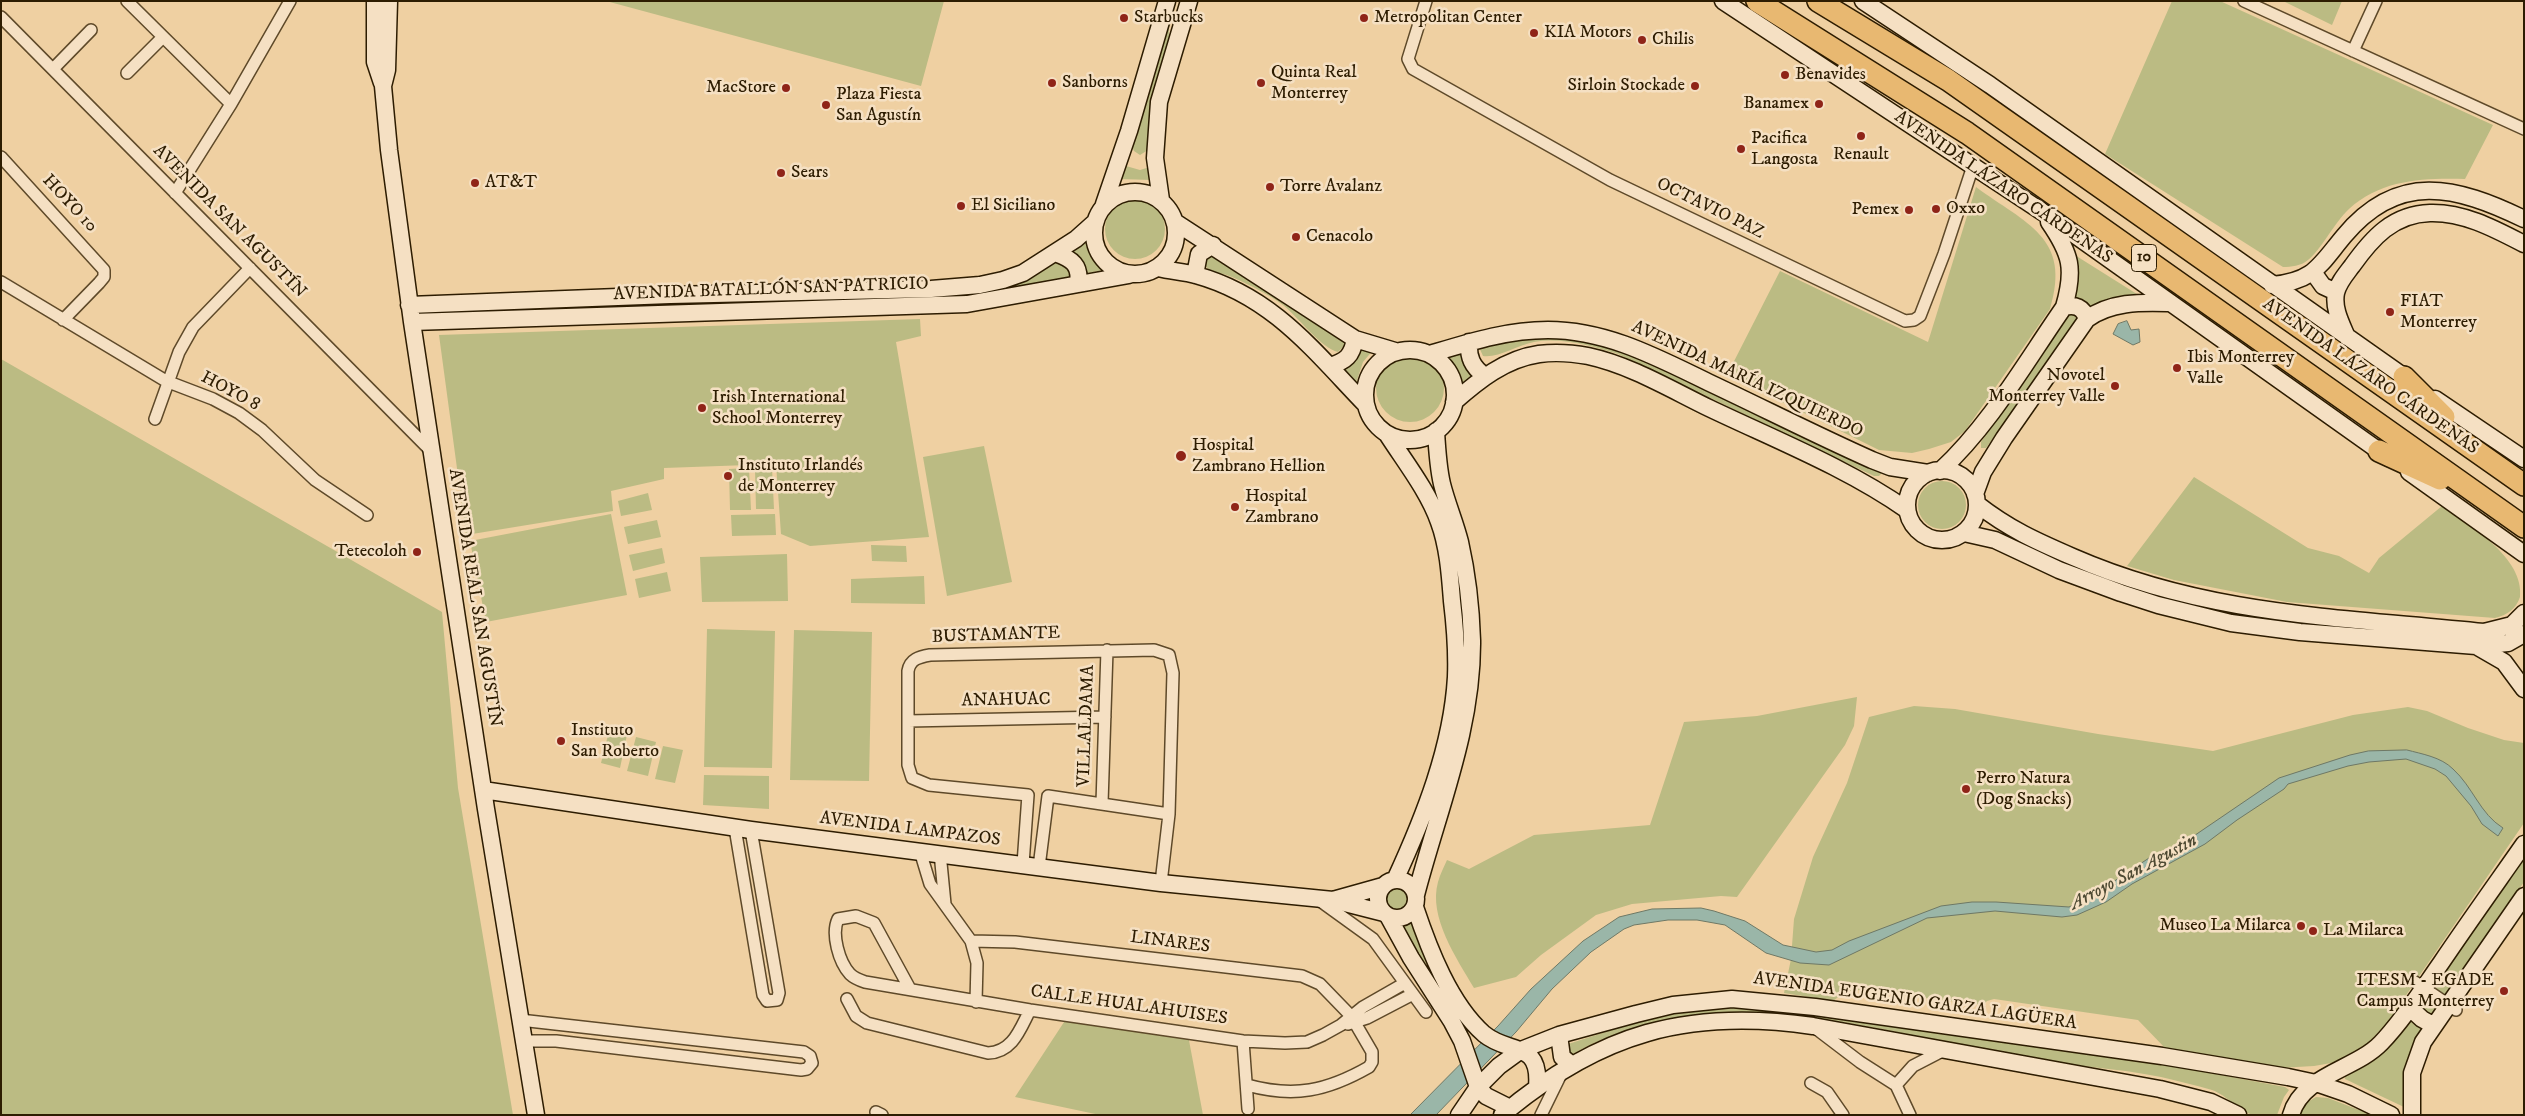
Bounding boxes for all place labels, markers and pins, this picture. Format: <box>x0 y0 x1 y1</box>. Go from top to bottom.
place label: Starbucks <box>1134 7 1203 29</box>
place label: Metropolitan Center <box>1374 7 1522 29</box>
marker: Starbucks <box>1118 12 1130 24</box>
marker: Metropolitan Center <box>1358 12 1370 24</box>
place label: KIA Motors <box>1544 22 1631 44</box>
marker: KIA Motors <box>1528 27 1540 39</box>
place label: Chilis <box>1652 29 1694 51</box>
marker: Chilis <box>1636 34 1648 46</box>
place label: Quinta Real Monterrey <box>1271 62 1357 104</box>
place label: Benavides <box>1795 64 1866 86</box>
marker: Benavides <box>1779 69 1791 81</box>
place label: Sanborns <box>1062 72 1128 94</box>
place label: Sirloin Stockade <box>1568 75 1685 97</box>
place label: MacStore <box>706 77 776 99</box>
marker: Sanborns <box>1046 77 1058 89</box>
marker: Quinta Real Monterrey <box>1255 77 1267 89</box>
marker: Sirloin Stockade <box>1689 80 1701 92</box>
marker: MacStore <box>780 82 792 94</box>
place label: Plaza Fiesta San Agustín <box>836 84 921 126</box>
place label: Banamex <box>1743 93 1809 115</box>
marker: Banamex <box>1813 98 1825 110</box>
marker: Plaza Fiesta San Agustín <box>820 99 832 111</box>
place label: Pacifica Langosta <box>1751 128 1818 170</box>
marker: Renault <box>1855 130 1867 142</box>
marker: Pacifica Langosta <box>1735 143 1747 155</box>
place label: Renault <box>1833 144 1889 166</box>
place label: Sears <box>791 162 828 184</box>
marker: Sears <box>775 167 787 179</box>
place label: AT&T <box>485 172 537 194</box>
place label: Torre Avalanz <box>1280 176 1382 198</box>
marker: AT&T <box>469 177 481 189</box>
marker: Torre Avalanz <box>1264 181 1276 193</box>
place label: El Siciliano <box>971 195 1055 217</box>
place label: Oxxo <box>1946 198 1985 220</box>
place label: Pemex <box>1852 199 1899 221</box>
marker: El Siciliano <box>955 200 967 212</box>
marker: Oxxo <box>1930 203 1942 215</box>
marker: Pemex <box>1903 204 1915 216</box>
place label: Cenacolo <box>1306 226 1373 248</box>
marker: Cenacolo <box>1290 231 1302 243</box>
place label: FIAT Monterrey <box>2400 291 2477 334</box>
marker: FIAT Monterrey <box>2384 306 2396 318</box>
place label: Ibis Monterrey Valle <box>2187 347 2294 389</box>
marker: Ibis Monterrey Valle <box>2171 362 2183 374</box>
place label: Novotel Monterrey Valle <box>1988 365 2105 408</box>
marker: Novotel Monterrey Valle <box>2109 380 2121 392</box>
place label: Irish International School Monterrey <box>712 387 845 429</box>
marker: Irish International School Monterrey <box>696 402 708 414</box>
place label: Hospital Zambrano Hellion <box>1192 435 1325 478</box>
marker: Hospital Zambrano Hellion <box>1174 449 1188 463</box>
place label: Instituto Irlandés de Monterrey <box>738 455 863 498</box>
marker: Instituto Irlandés de Monterrey <box>722 470 734 482</box>
place label: Hospital Zambrano <box>1245 486 1318 528</box>
marker: Hospital Zambrano <box>1229 501 1241 513</box>
place label: Tetecoloh <box>335 541 407 563</box>
marker: Tetecoloh <box>411 546 423 558</box>
place label: Instituto San Roberto <box>571 720 659 762</box>
marker: Instituto San Roberto <box>555 735 567 747</box>
place label: Perro Natura (Dog Snacks) <box>1976 768 2072 811</box>
marker: Perro Natura (Dog Snacks) <box>1960 783 1972 795</box>
place label: Museo La Milarca <box>2159 915 2291 937</box>
marker: Museo La Milarca <box>2295 920 2307 932</box>
place label: La Milarca <box>2323 920 2404 942</box>
marker: La Milarca <box>2307 925 2319 937</box>
place label: ITESM - EGADE Campus Monterrey <box>2356 970 2494 1012</box>
marker: ITESM - EGADE Campus Monterrey <box>2498 985 2510 997</box>

